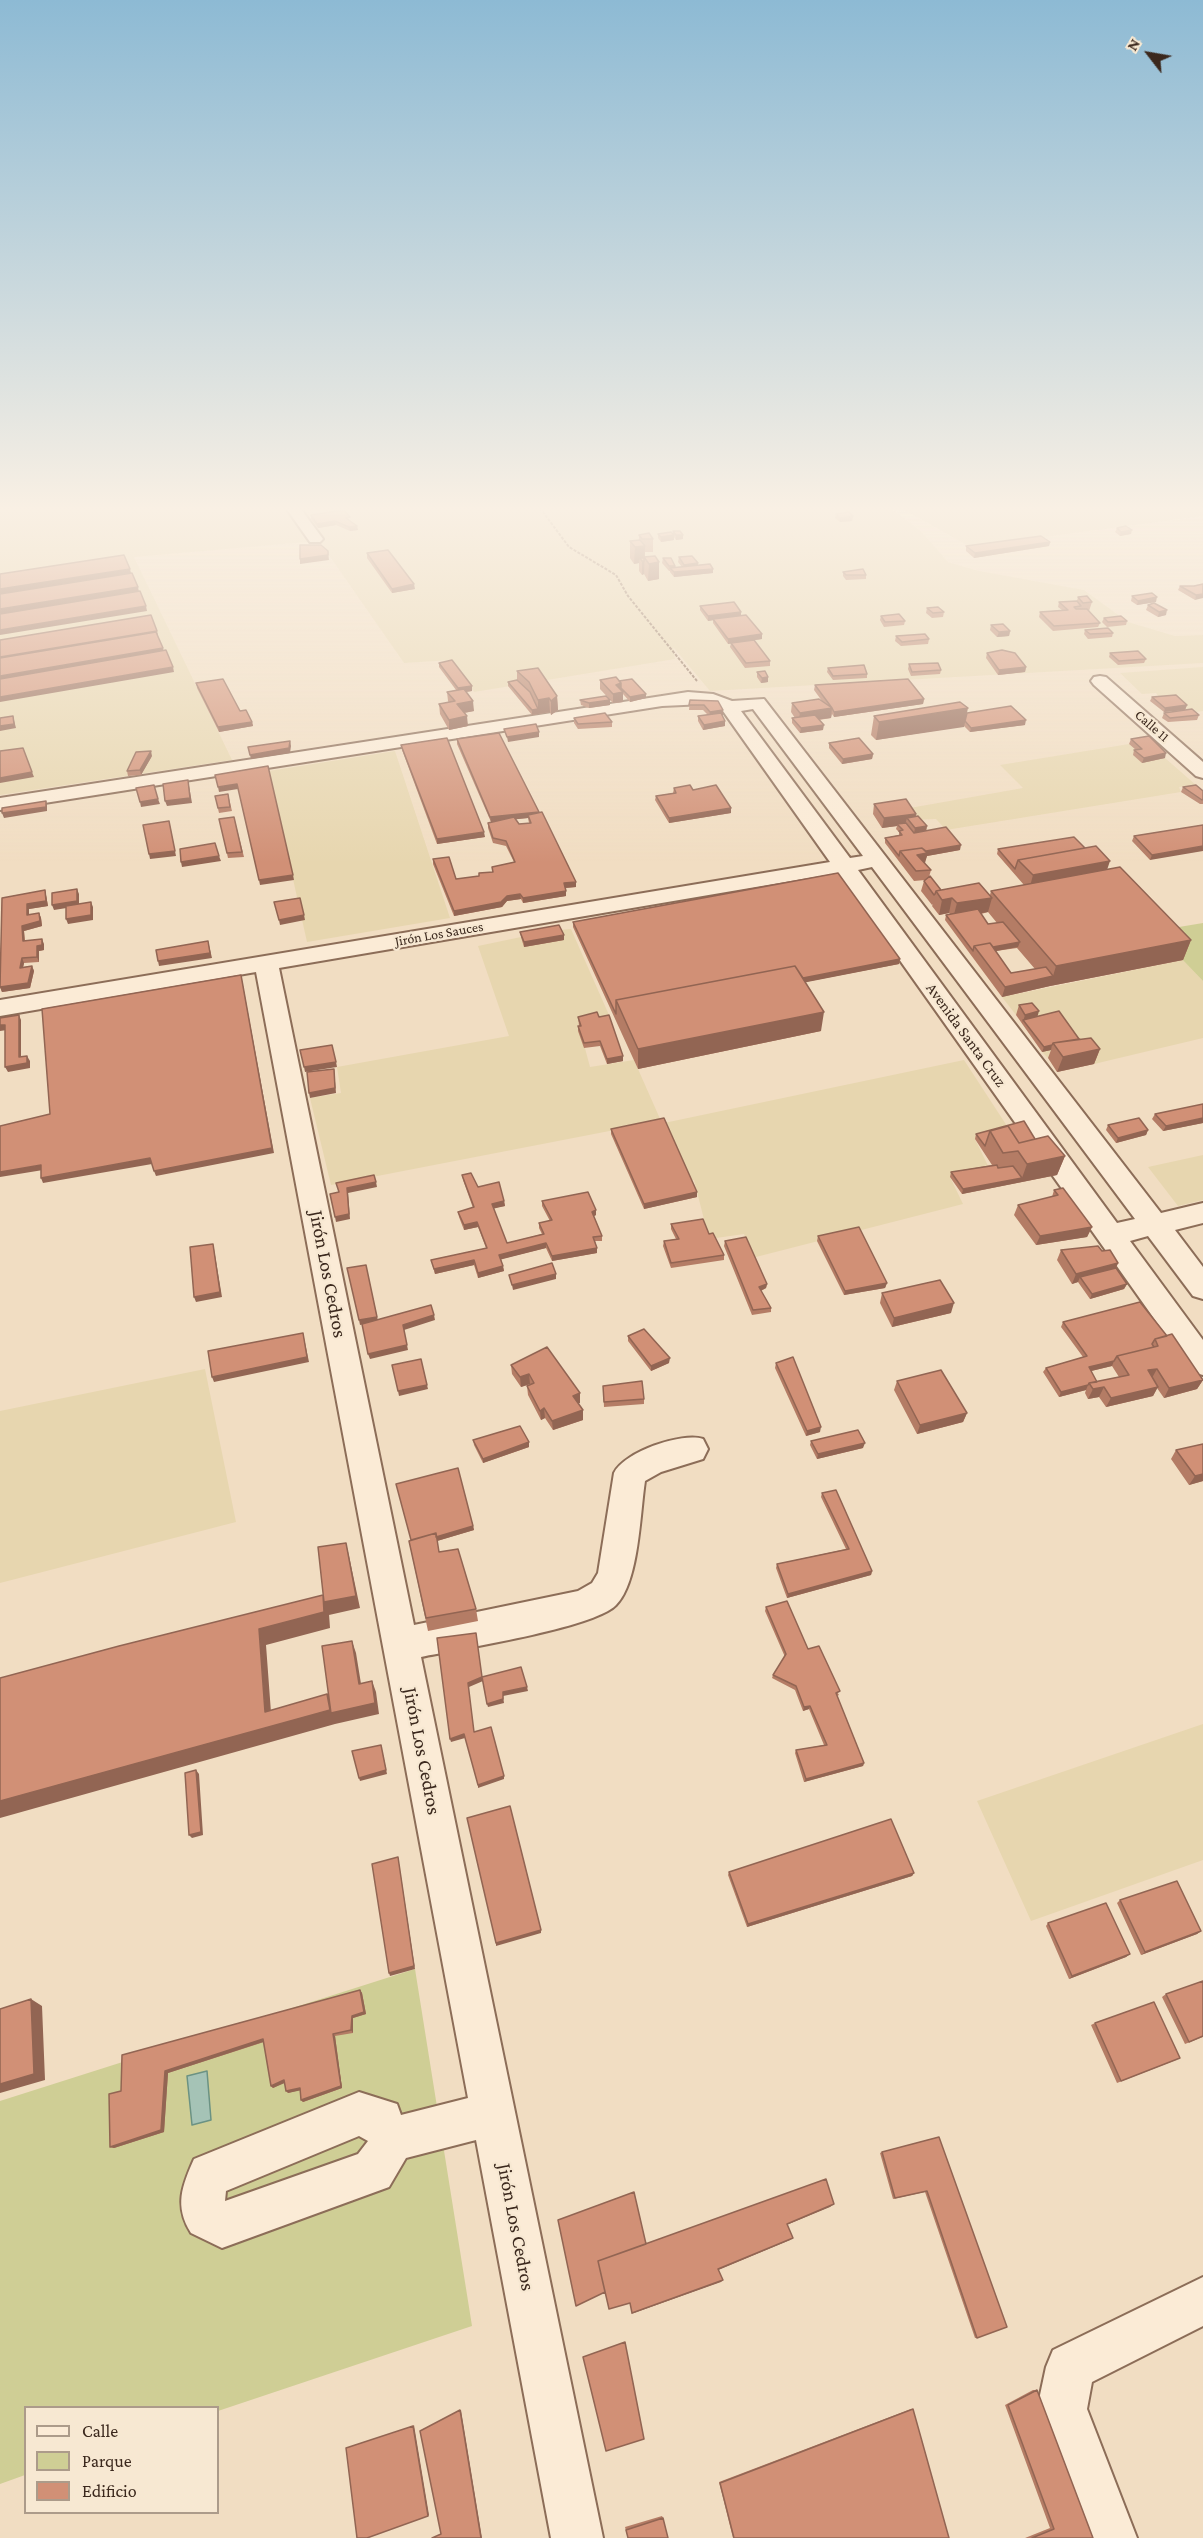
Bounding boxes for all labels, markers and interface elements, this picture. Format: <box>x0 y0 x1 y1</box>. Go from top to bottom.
north arrow <box>1119 24 1179 84</box>
text: N <box>1123 35 1143 54</box>
street label: Calle 11 <box>1131 707 1173 745</box>
street label: Jirón Los Sauces <box>393 918 485 950</box>
street label: Avenida Santa Cruz <box>922 979 1010 1091</box>
street label: Jirón Los Cedros <box>304 1208 352 1340</box>
street label: Jirón Los Cedros <box>398 1685 446 1817</box>
street label: Jirón Los Cedros <box>492 2161 540 2293</box>
legend <box>24 2406 219 2514</box>
text: Calle <box>82 2421 118 2441</box>
text: Parque <box>82 2451 132 2471</box>
text: Edificio <box>82 2481 137 2501</box>

